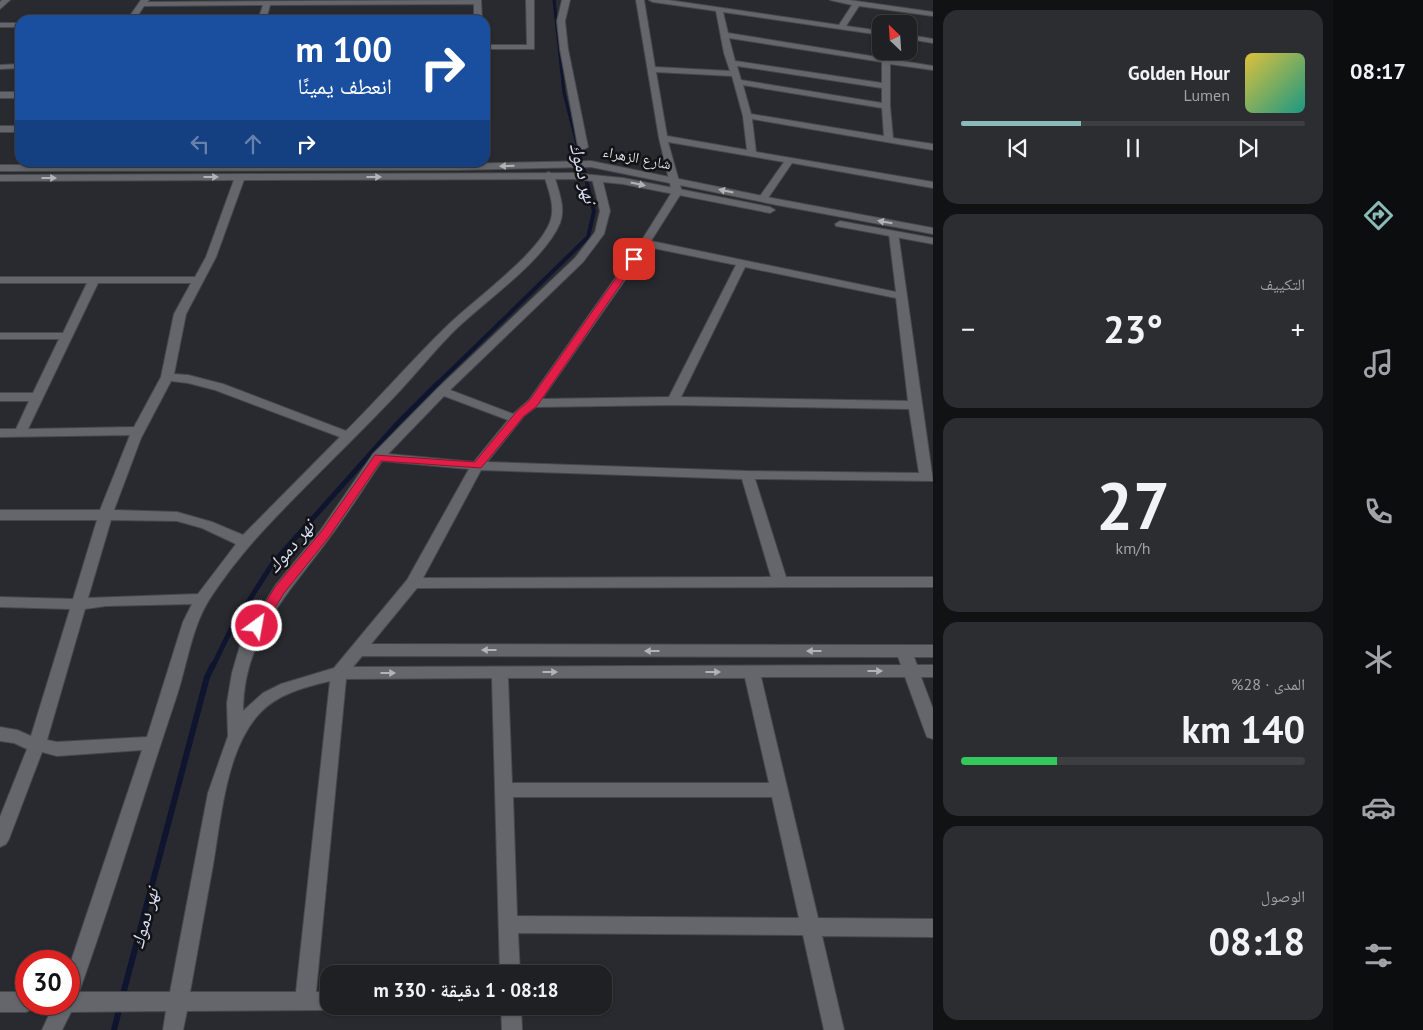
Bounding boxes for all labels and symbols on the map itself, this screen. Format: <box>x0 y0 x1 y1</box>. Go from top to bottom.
north arrow <box>872 15 918 60</box>
water label: نهر دموك <box>565 140 604 209</box>
street label: شارع الزهراء <box>601 142 673 174</box>
one-way arrow <box>499 162 515 170</box>
one-way arrow <box>203 173 219 181</box>
one-way arrow <box>366 173 382 181</box>
one-way arrow <box>41 174 57 182</box>
one-way arrow <box>631 180 646 188</box>
one-way arrow <box>718 187 733 195</box>
one-way arrow <box>877 218 893 226</box>
pin <box>613 238 655 280</box>
water label: نهر دموك <box>261 513 321 577</box>
position arrow <box>230 599 282 651</box>
one-way arrow <box>481 646 497 654</box>
one-way arrow <box>644 647 660 655</box>
one-way arrow <box>806 647 822 655</box>
one-way arrow <box>868 667 884 675</box>
one-way arrow <box>543 668 559 676</box>
one-way arrow <box>705 668 721 676</box>
one-way arrow <box>380 669 396 677</box>
water label: نهر دموك <box>124 882 164 951</box>
speed limit sign: 30 <box>15 950 80 1015</box>

